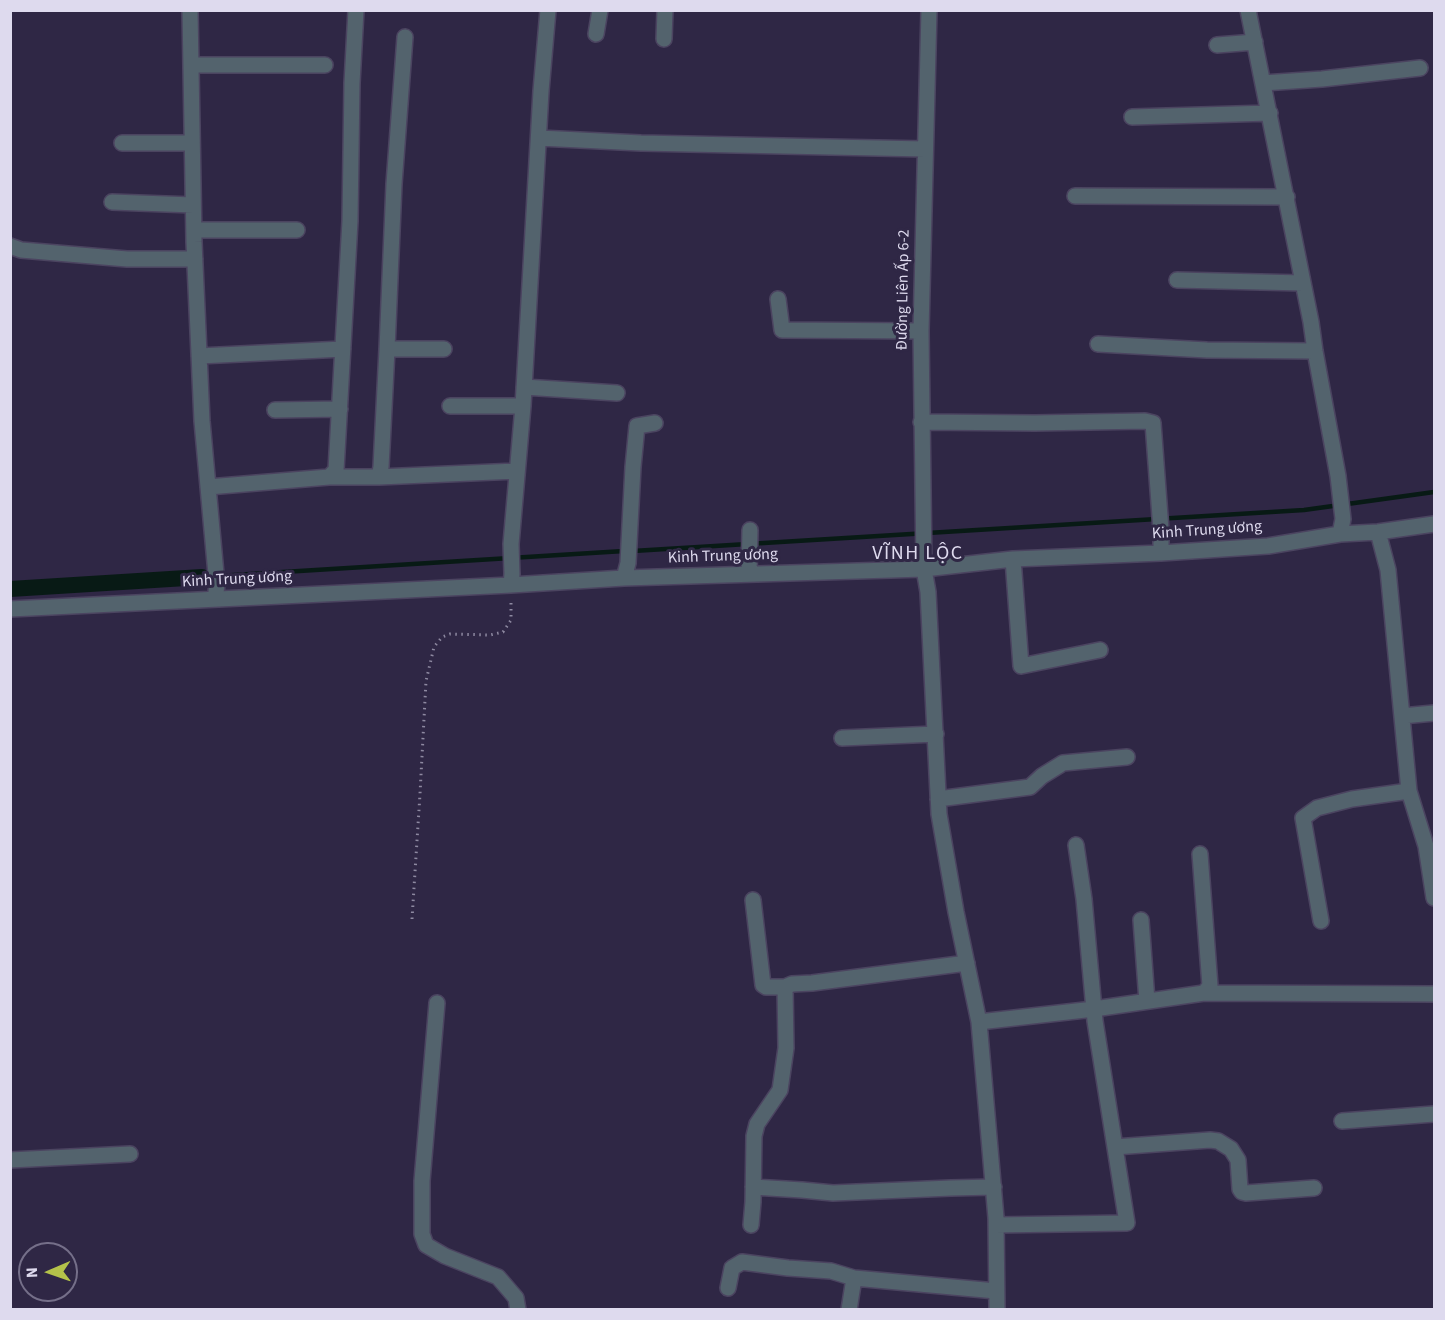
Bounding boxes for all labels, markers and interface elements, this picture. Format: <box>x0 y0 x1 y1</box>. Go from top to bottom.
street label: Đường Liên Ấp 6-2 <box>893 229 915 351</box>
street label: Kinh Trung ương <box>1151 518 1263 544</box>
district label: VĨNH LỘC <box>872 543 964 567</box>
street label: Kinh Trung ương <box>668 545 778 569</box>
street label: Kinh Trung ương <box>181 568 293 592</box>
north arrow <box>18 1242 78 1302</box>
text: N <box>21 1267 43 1278</box>

